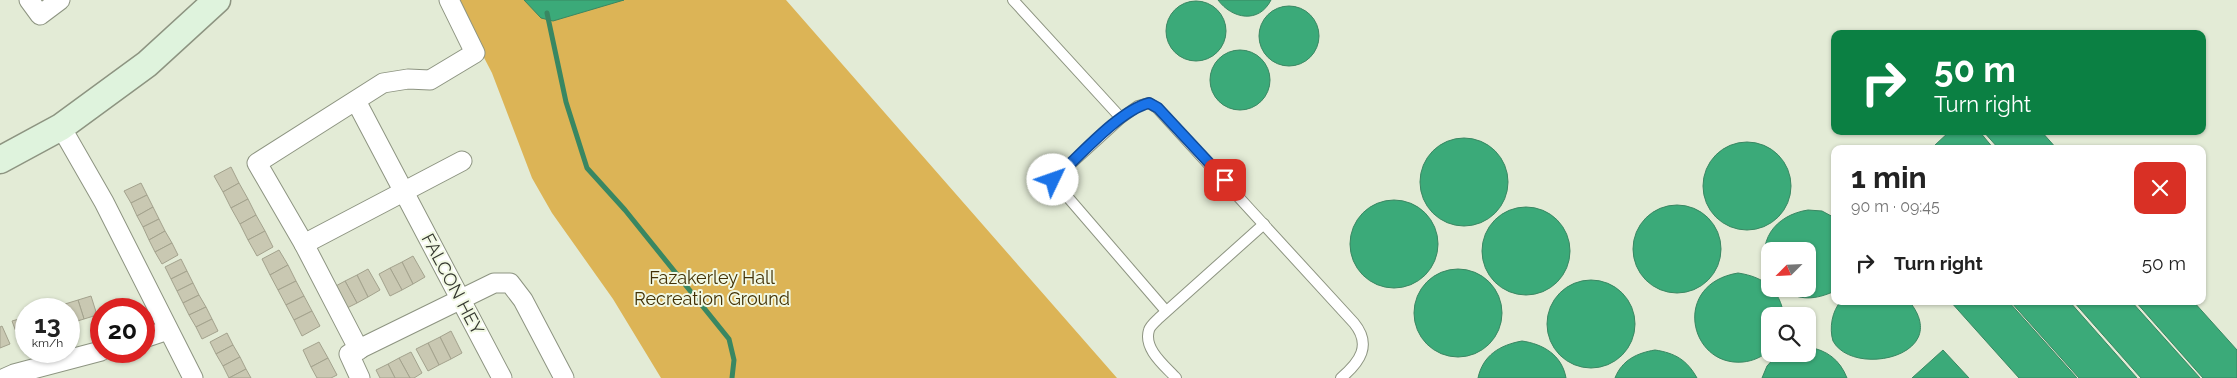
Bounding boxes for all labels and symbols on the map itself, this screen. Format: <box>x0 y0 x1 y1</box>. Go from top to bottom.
position arrow <box>1026 153 1078 205</box>
pin <box>1204 159 1246 201</box>
street label: FALCON HEY <box>417 230 489 339</box>
north arrow <box>1761 242 1816 298</box>
park label: Fazakerley Hall Recreation Ground <box>634 267 790 309</box>
speed limit sign: 20 <box>90 298 155 363</box>

